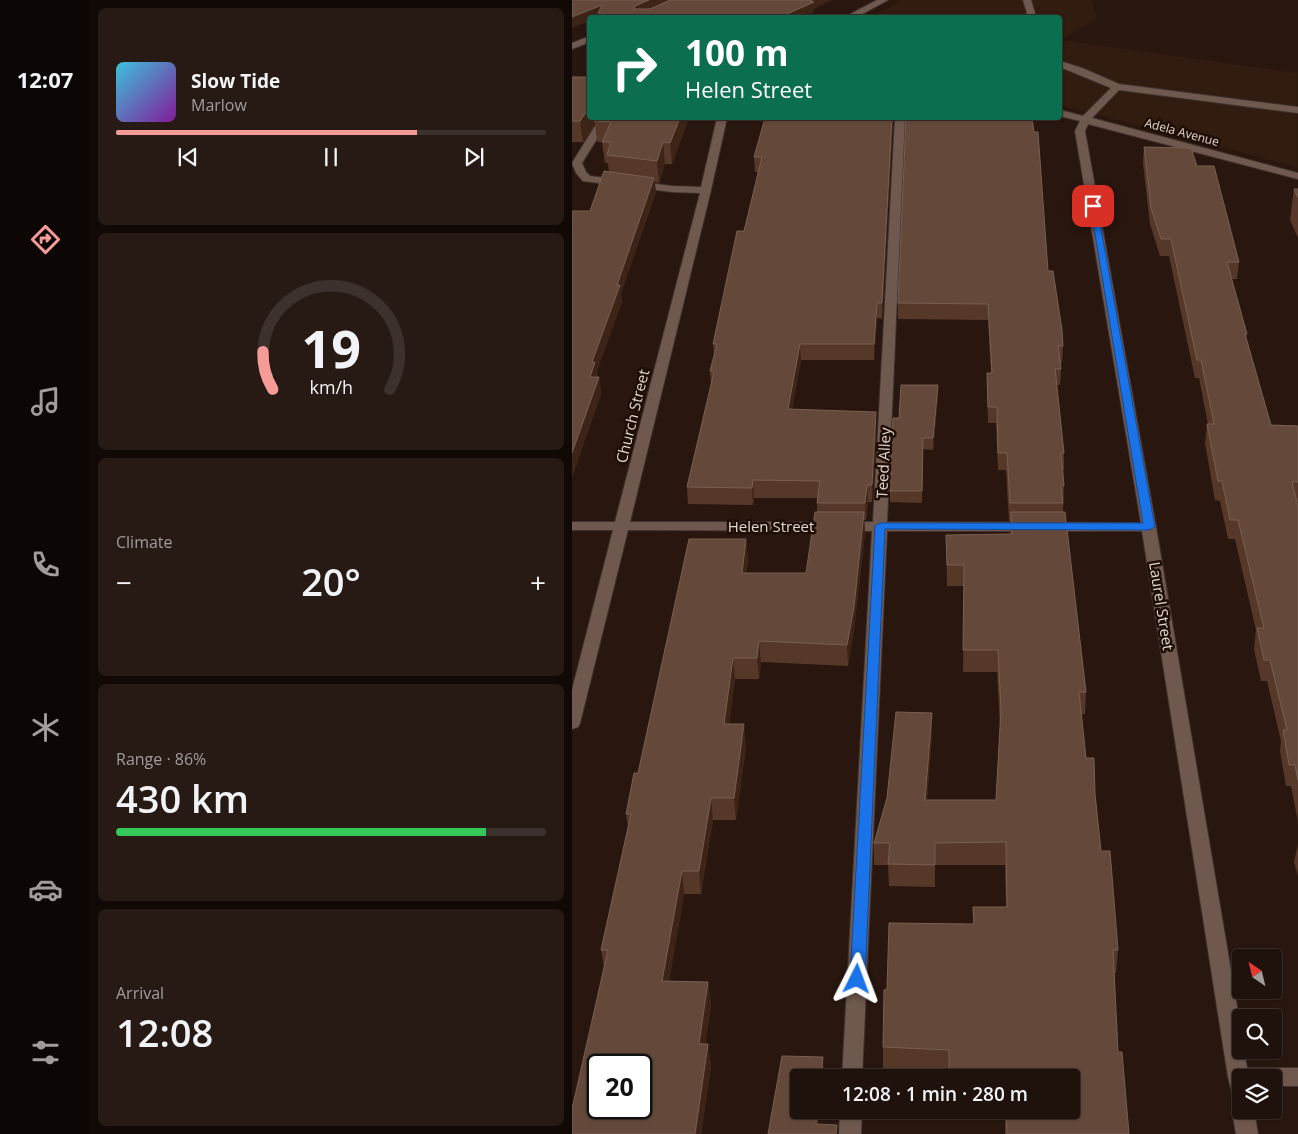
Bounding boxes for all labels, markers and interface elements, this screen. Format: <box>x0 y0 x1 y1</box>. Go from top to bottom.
text: 100 m <box>685 29 789 76</box>
icon: right <box>602 35 667 100</box>
text: 12:07 <box>17 64 73 94</box>
text: Slow Tide <box>191 68 280 94</box>
text: Helen Street <box>685 74 812 104</box>
text: Marlow <box>191 94 247 116</box>
street label: Adela Avenue <box>1143 114 1221 150</box>
icon: previous <box>174 143 202 171</box>
icon: pause <box>317 143 345 171</box>
icon: next <box>460 143 488 171</box>
pin <box>1072 185 1114 227</box>
icon: arrive <box>1079 192 1107 220</box>
icon: directions <box>28 222 63 257</box>
text: 19 <box>301 312 361 383</box>
street label: Church Street <box>611 367 653 465</box>
text: km/h <box>309 375 353 399</box>
icon: music <box>28 384 63 419</box>
street label: Teed Alley <box>871 426 895 499</box>
street label: Helen Street <box>728 516 814 536</box>
text: Climate <box>116 531 173 553</box>
icon: phone <box>28 547 63 582</box>
text: 20° <box>301 555 361 607</box>
street label: Laurel Street <box>1145 560 1179 652</box>
text: − <box>116 563 132 601</box>
text: + <box>530 563 546 601</box>
icon: climate <box>28 710 63 745</box>
text: Range · 86% <box>116 748 206 770</box>
text: 430 km <box>116 772 249 824</box>
icon: car <box>28 872 63 907</box>
north arrow <box>1232 949 1282 999</box>
map controls <box>1232 949 1282 1119</box>
position arrow <box>830 952 882 1004</box>
text: Arrival <box>116 982 164 1004</box>
text: 12:08 <box>116 1006 213 1058</box>
button: search <box>1232 1009 1282 1059</box>
icon: filters <box>28 1035 63 1070</box>
speed limit sign: 20 <box>587 1054 652 1119</box>
button: layers <box>1232 1069 1282 1119</box>
text: 12:08 · 1 min · 280 m <box>842 1081 1028 1107</box>

